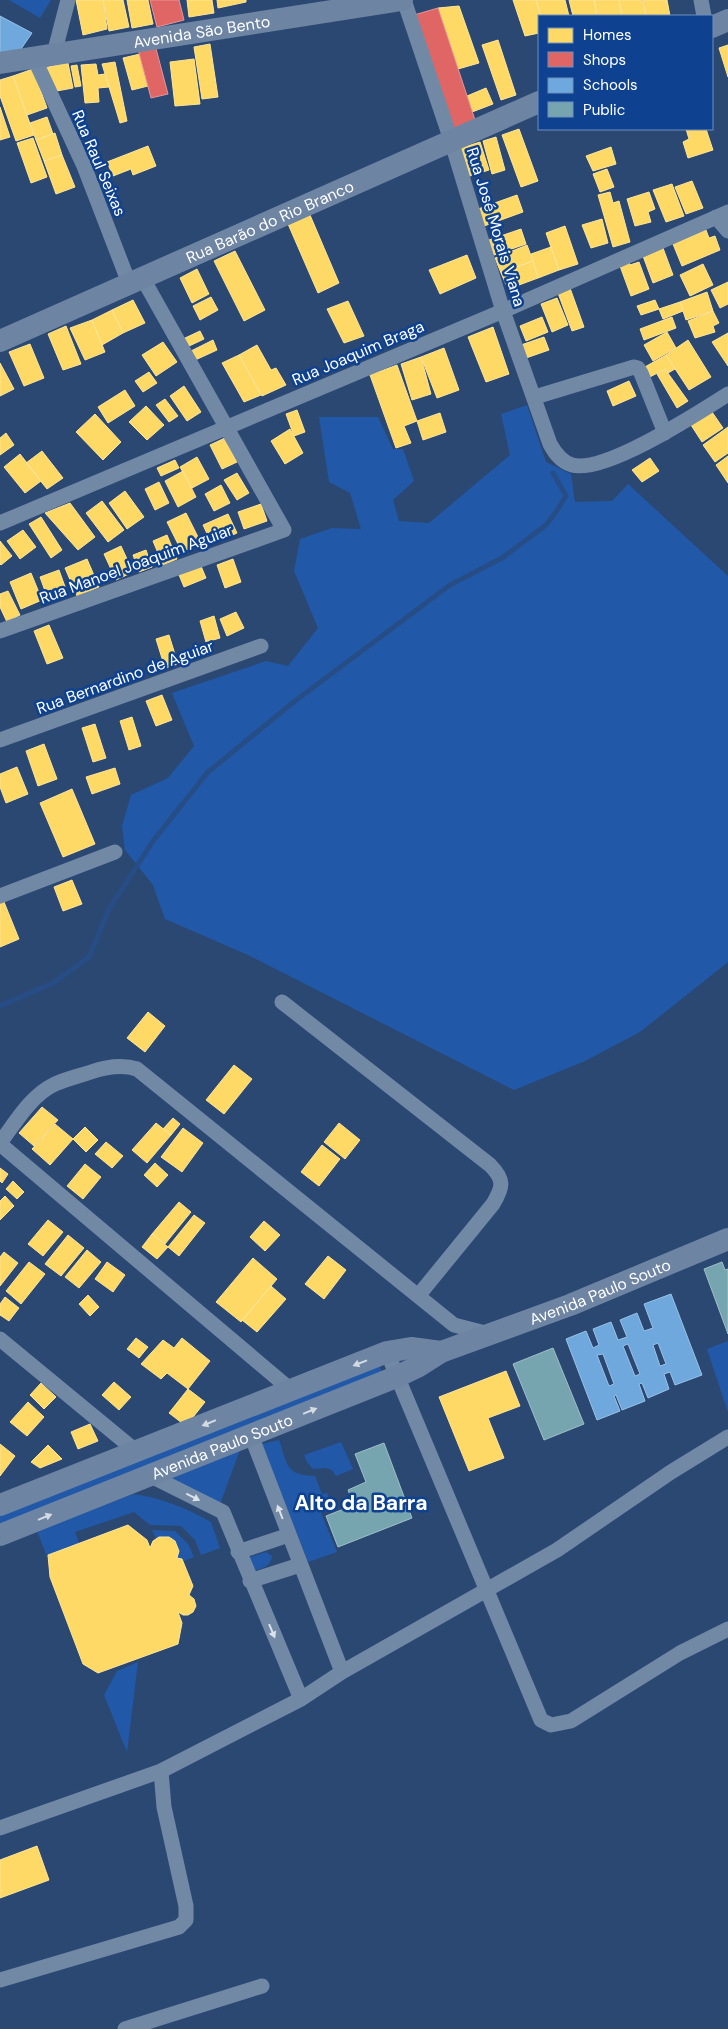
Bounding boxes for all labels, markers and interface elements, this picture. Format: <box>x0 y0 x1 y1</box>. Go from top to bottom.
street label: Avenida São Bento <box>132 10 271 52</box>
legend <box>538 15 713 130</box>
text: Homes <box>583 25 632 45</box>
text: Shops <box>583 50 626 70</box>
text: Schools <box>583 75 638 95</box>
text: Public <box>583 100 625 120</box>
street label: Rua Raul Seixas <box>67 107 131 219</box>
street label: Rua José Morais Viana <box>462 145 530 309</box>
street label: Rua Barão do Rio Branco <box>182 175 357 268</box>
street label: Rua Joaquim Braga <box>289 316 427 390</box>
street label: Rua Manoel Joaquim Aguiar <box>36 519 236 609</box>
street label: Rua Bernardino de Aguiar <box>33 635 217 719</box>
street label: Avenida Paulo Souto <box>526 1254 674 1329</box>
one-way arrow <box>352 1359 367 1367</box>
one-way arrow <box>303 1407 318 1415</box>
street label: Avenida Paulo Souto <box>148 1409 296 1484</box>
one-way arrow <box>202 1419 216 1427</box>
district label: Alto da Barra <box>294 1489 428 1517</box>
one-way arrow <box>186 1493 200 1501</box>
one-way arrow <box>276 1505 283 1520</box>
one-way arrow <box>38 1512 52 1520</box>
one-way arrow <box>268 1624 276 1638</box>

